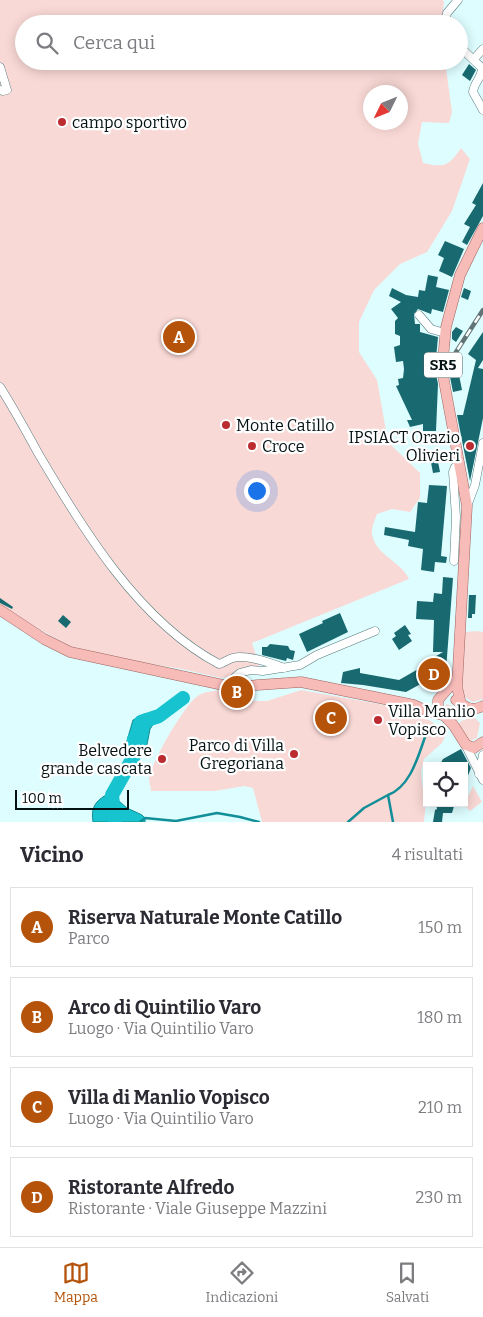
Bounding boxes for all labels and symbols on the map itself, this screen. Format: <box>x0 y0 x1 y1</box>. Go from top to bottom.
north arrow <box>363 85 408 130</box>
place label: campo sportivo <box>72 113 187 132</box>
marker: campo sportivo <box>56 116 68 128</box>
pin: A <box>163 318 195 356</box>
road number: SR5 <box>424 352 462 378</box>
place label: Monte Catillo <box>236 416 335 435</box>
marker: Monte Catillo <box>220 419 232 431</box>
place label: IPSIACT Orazio Olivieri <box>348 428 460 465</box>
place label: Croce <box>262 437 304 456</box>
marker: Croce <box>246 440 258 452</box>
marker: IPSIACT Orazio Olivieri <box>464 440 476 452</box>
your location <box>244 478 270 504</box>
pin: D <box>418 655 450 693</box>
pin: B <box>221 673 253 711</box>
pin: C <box>315 699 347 737</box>
place label: Villa Manlio Vopisco <box>388 702 476 739</box>
marker: Villa Manlio Vopisco <box>372 714 384 726</box>
place label: Parco di Villa Gregoriana <box>189 736 284 773</box>
place label: Belvedere grande cascata <box>41 741 152 778</box>
marker: Parco di Villa Gregoriana <box>288 748 300 760</box>
marker: Belvedere grande cascata <box>156 753 168 765</box>
scale bar <box>15 787 129 810</box>

